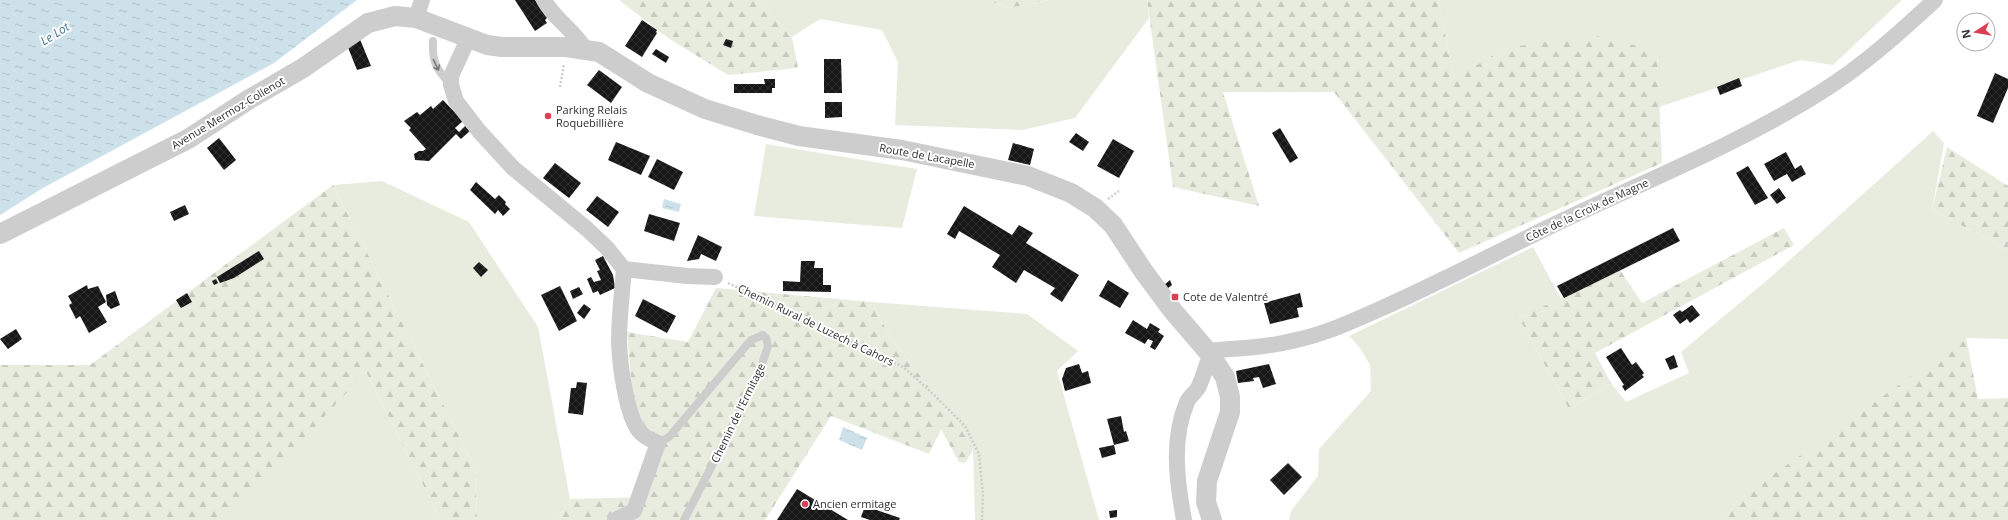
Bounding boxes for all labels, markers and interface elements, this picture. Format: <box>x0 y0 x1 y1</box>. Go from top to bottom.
north arrow <box>1956 12 1996 52</box>
water label: Le Lot <box>37 18 73 49</box>
text: N <box>1957 28 1974 40</box>
one-way arrow <box>433 59 441 71</box>
street label: Avenue Mermoz-Collenot <box>168 73 287 152</box>
place label: Parking Relais Roquebillière <box>556 102 627 130</box>
marker: Parking Relais Roquebillière <box>543 111 553 121</box>
street label: Route de Lacapelle <box>878 140 976 171</box>
street label: Côte de la Croix de Magne <box>1523 174 1651 245</box>
street label: Chemin Rural de Luzech à Cahors <box>736 280 897 369</box>
place label: Cote de Valentré <box>1183 289 1268 304</box>
marker: Cote de Valentré <box>1170 292 1180 302</box>
street label: Chemin de l'Ermitage <box>707 360 768 465</box>
place label: Ancien ermitage <box>813 496 896 511</box>
marker: Ancien ermitage <box>800 499 810 509</box>

